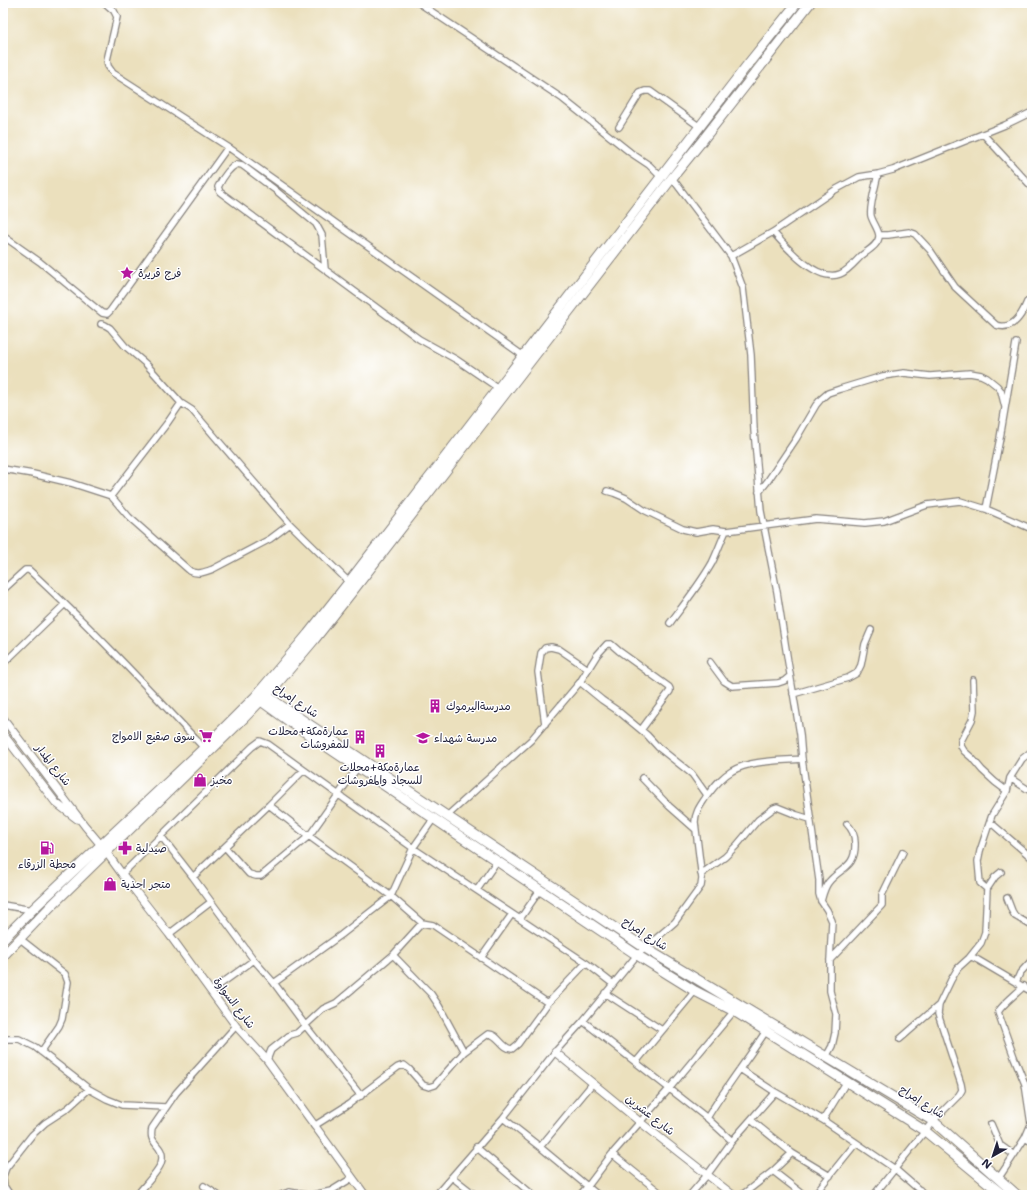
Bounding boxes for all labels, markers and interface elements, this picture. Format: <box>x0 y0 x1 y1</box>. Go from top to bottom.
place icon: فرج قريرة <box>119 265 135 281</box>
place label: فرج قريرة <box>138 266 181 281</box>
street label: شارع إمراح <box>270 681 321 722</box>
building icon: مدرسةاليرموك <box>427 698 443 714</box>
place label: مدرسةاليرموك <box>446 699 511 714</box>
place label: عمارةمكة+محلات للمفروشات <box>268 724 349 752</box>
supermarket icon: سوق صقيع الامواج <box>198 728 214 744</box>
place label: سوق صقيع الامواج <box>112 729 195 745</box>
building icon: عمارةمكة+محلات للمفروشات <box>352 729 368 745</box>
school or university icon: مدرسة شهداء <box>415 730 431 746</box>
place label: مدرسة شهداء <box>434 731 497 746</box>
street label: شارع المدار <box>31 740 74 790</box>
building icon: عمارةمكة+محلات للسجاد والمفروشات <box>372 743 388 759</box>
place label: عمارةمكة+محلات للسجاد والمفروشات <box>338 760 422 788</box>
shop icon: مخبز <box>192 772 208 788</box>
place label: مخبز <box>210 773 233 788</box>
fuel station icon: محطة الزرقاء <box>39 840 55 856</box>
pharmacy icon: صيدلية <box>117 840 133 856</box>
place label: صيدلية <box>136 841 167 856</box>
place label: محطة الزرقاء <box>18 857 76 872</box>
shop icon: متجر احذية <box>102 876 118 892</box>
place label: متجر احذية <box>121 877 171 892</box>
street label: شارع إمراح <box>619 914 670 955</box>
street label: شارع السواوة <box>209 974 258 1032</box>
street label: شارع إمراح <box>896 1082 947 1123</box>
street label: شارع عشرين <box>622 1091 678 1140</box>
north arrow <box>973 1136 1013 1176</box>
text: N <box>979 1155 995 1172</box>

